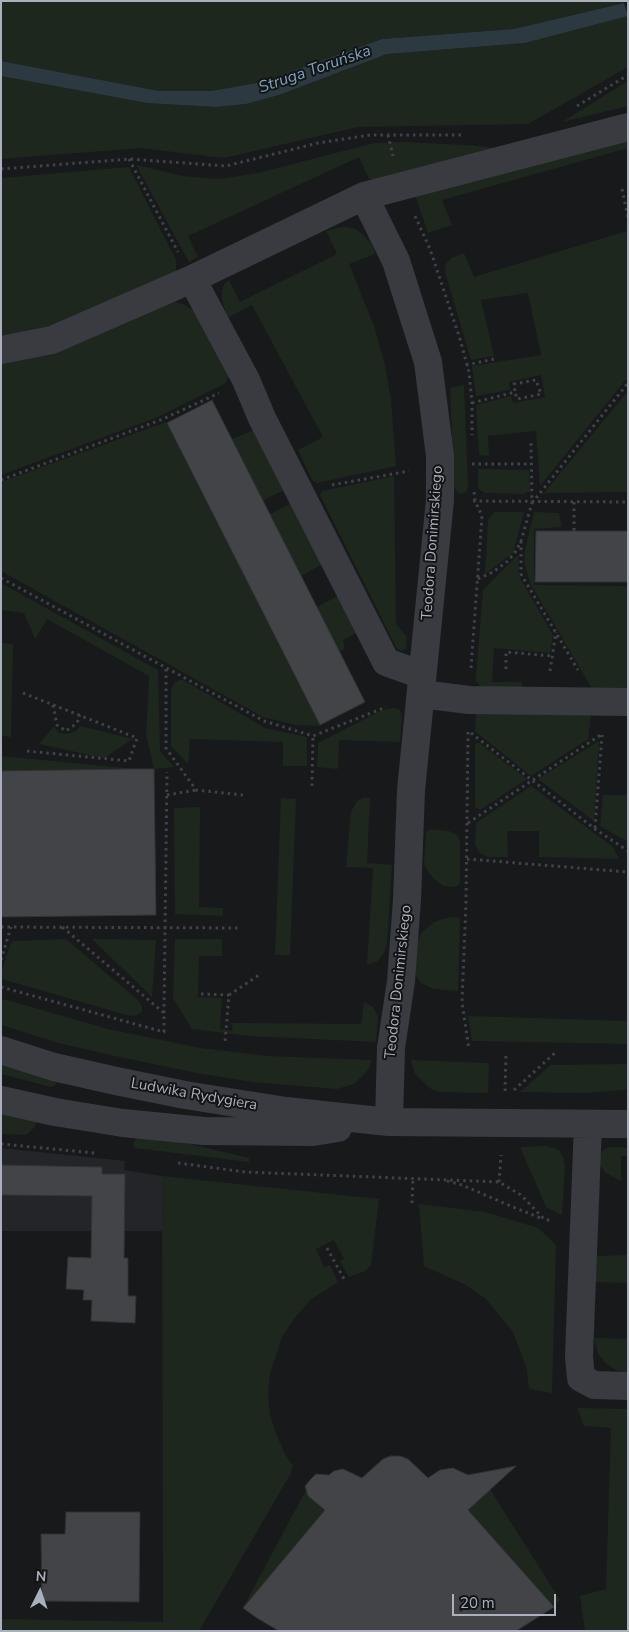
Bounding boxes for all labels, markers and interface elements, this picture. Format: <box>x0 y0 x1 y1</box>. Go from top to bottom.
water label: Struga Toruńska <box>256 42 374 98</box>
street label: Teodora Donimirskiego <box>419 465 447 621</box>
street label: Teodora Donimirskiego <box>382 904 416 1060</box>
street label: Ludwika Rydygiera <box>129 1075 259 1115</box>
north arrow <box>15 1567 65 1617</box>
text: N <box>35 1567 47 1586</box>
scale bar <box>454 1584 558 1616</box>
text: 20 m <box>460 1593 495 1613</box>

